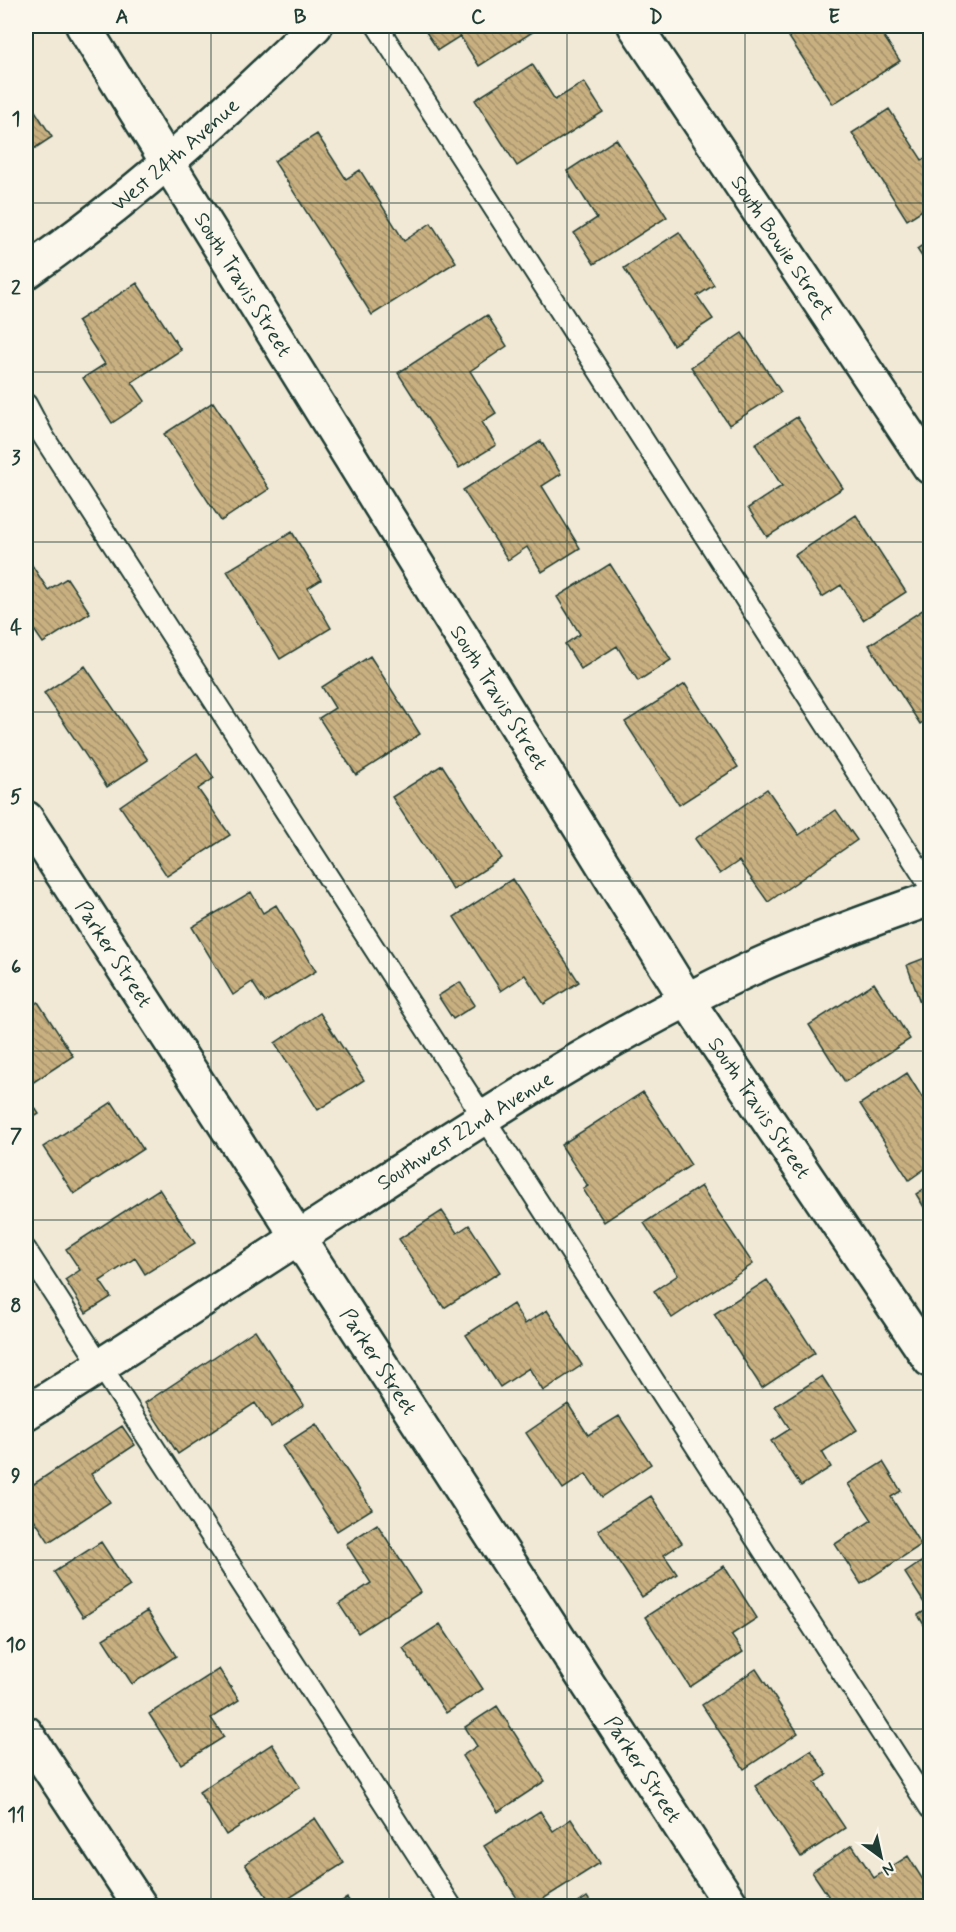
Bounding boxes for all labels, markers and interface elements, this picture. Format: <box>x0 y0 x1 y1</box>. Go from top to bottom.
text: A <box>115 4 129 31</box>
text: B <box>294 4 307 31</box>
text: C <box>471 4 486 31</box>
text: D <box>649 4 663 31</box>
text: E <box>828 4 840 31</box>
street label: West 24th Avenue <box>106 92 246 218</box>
text: 1 <box>12 106 20 133</box>
street label: South Bowie Street <box>724 170 841 326</box>
street label: South Travis Street <box>187 207 298 363</box>
text: 2 <box>11 275 21 302</box>
text: 3 <box>11 445 21 472</box>
text: 4 <box>10 615 22 642</box>
street label: South Travis Street <box>443 620 554 776</box>
text: 5 <box>10 784 22 811</box>
street label: Parker Street <box>68 895 158 1014</box>
text: 6 <box>11 954 21 981</box>
street label: South Travis Street <box>701 1032 817 1185</box>
street label: Southwest 22nd Avenue <box>372 1065 559 1197</box>
text: 7 <box>10 1123 22 1150</box>
text: 8 <box>10 1293 22 1320</box>
street label: Parker Street <box>333 1303 423 1421</box>
text: 9 <box>11 1463 21 1490</box>
text: 10 <box>6 1632 26 1659</box>
street label: Parker Street <box>597 1711 688 1829</box>
text: 11 <box>7 1802 25 1829</box>
north arrow <box>851 1827 911 1887</box>
text: N <box>878 1857 899 1880</box>

